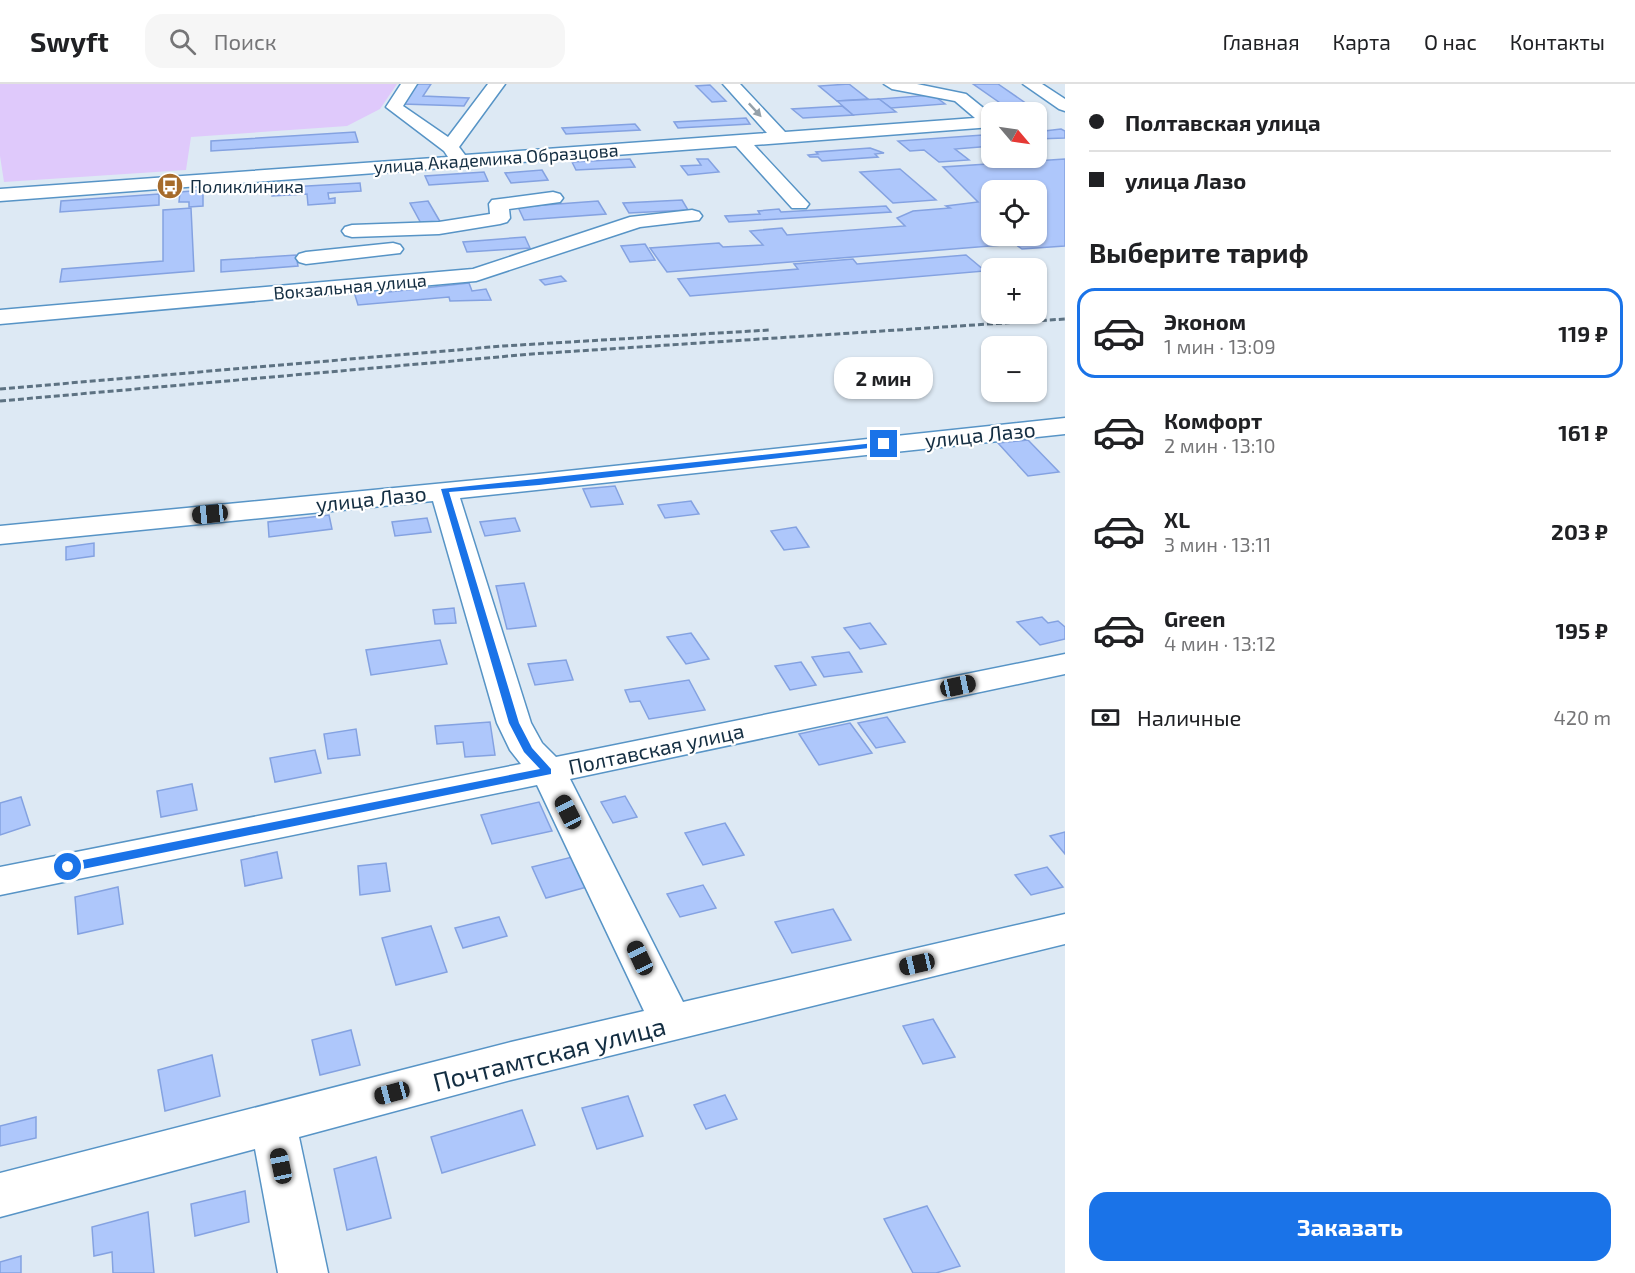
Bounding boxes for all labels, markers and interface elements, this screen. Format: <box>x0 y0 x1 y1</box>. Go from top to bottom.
search box <box>145 14 565 68</box>
text: Swyft <box>30 24 109 58</box>
icon: search <box>166 25 199 58</box>
text: Поиск <box>214 28 277 54</box>
text: Главная <box>1223 29 1300 54</box>
text: Карта <box>1333 29 1391 54</box>
text: О нас <box>1424 29 1477 54</box>
text: Контакты <box>1510 29 1605 54</box>
north arrow <box>981 102 1047 168</box>
map controls <box>981 102 1047 402</box>
one-way arrow <box>748 103 762 118</box>
text: Полтавская улица <box>1125 109 1321 135</box>
street label: улица Академика Образцова <box>373 138 619 178</box>
text: улица Лазо <box>1125 167 1246 193</box>
bus stop icon: Поликлиника <box>155 171 185 201</box>
place label: Поликлиника <box>190 175 304 197</box>
button: locate <box>981 180 1047 246</box>
text: Выберите тариф <box>1089 236 1309 268</box>
button: + <box>981 258 1047 324</box>
street label: Вокзальная улица <box>272 268 428 304</box>
icon: car <box>1092 306 1146 360</box>
text: Эконом <box>1164 308 1246 334</box>
text: 119 ₽ <box>1558 320 1608 346</box>
text: 1 мин · 13:09 <box>1164 334 1276 358</box>
button: − <box>981 336 1047 402</box>
callout: 2 мин <box>834 357 934 399</box>
text: 2 мин <box>856 366 911 390</box>
icon: car <box>1092 405 1146 459</box>
text: Комфорт <box>1164 407 1262 433</box>
street label: улица Лазо <box>923 416 1037 453</box>
text: 161 ₽ <box>1558 419 1608 445</box>
route end <box>870 430 897 457</box>
text: 2 мин · 13:10 <box>1164 433 1276 457</box>
street label: улица Лазо <box>314 480 428 517</box>
car <box>191 503 229 525</box>
icon: car <box>1092 504 1146 558</box>
text: XL <box>1164 506 1190 532</box>
text: 203 ₽ <box>1551 518 1608 544</box>
text: 3 мин · 13:11 <box>1164 532 1271 556</box>
icon: car <box>1092 603 1146 657</box>
text: Green <box>1164 605 1226 631</box>
text: 195 ₽ <box>1556 617 1608 643</box>
text: 4 мин · 13:12 <box>1164 631 1276 655</box>
car <box>939 673 977 699</box>
icon: cash <box>1089 701 1122 734</box>
text: Наличные <box>1137 704 1241 730</box>
text: 420 m <box>1553 705 1611 729</box>
street label: Полтавская улица <box>566 717 746 780</box>
car <box>552 792 584 832</box>
route start <box>54 853 81 880</box>
car <box>624 938 656 978</box>
car <box>897 951 937 977</box>
street label: Почтамтская улица <box>429 1009 669 1098</box>
car <box>372 1080 412 1106</box>
car <box>268 1147 294 1185</box>
button: Заказать <box>1089 1192 1611 1261</box>

